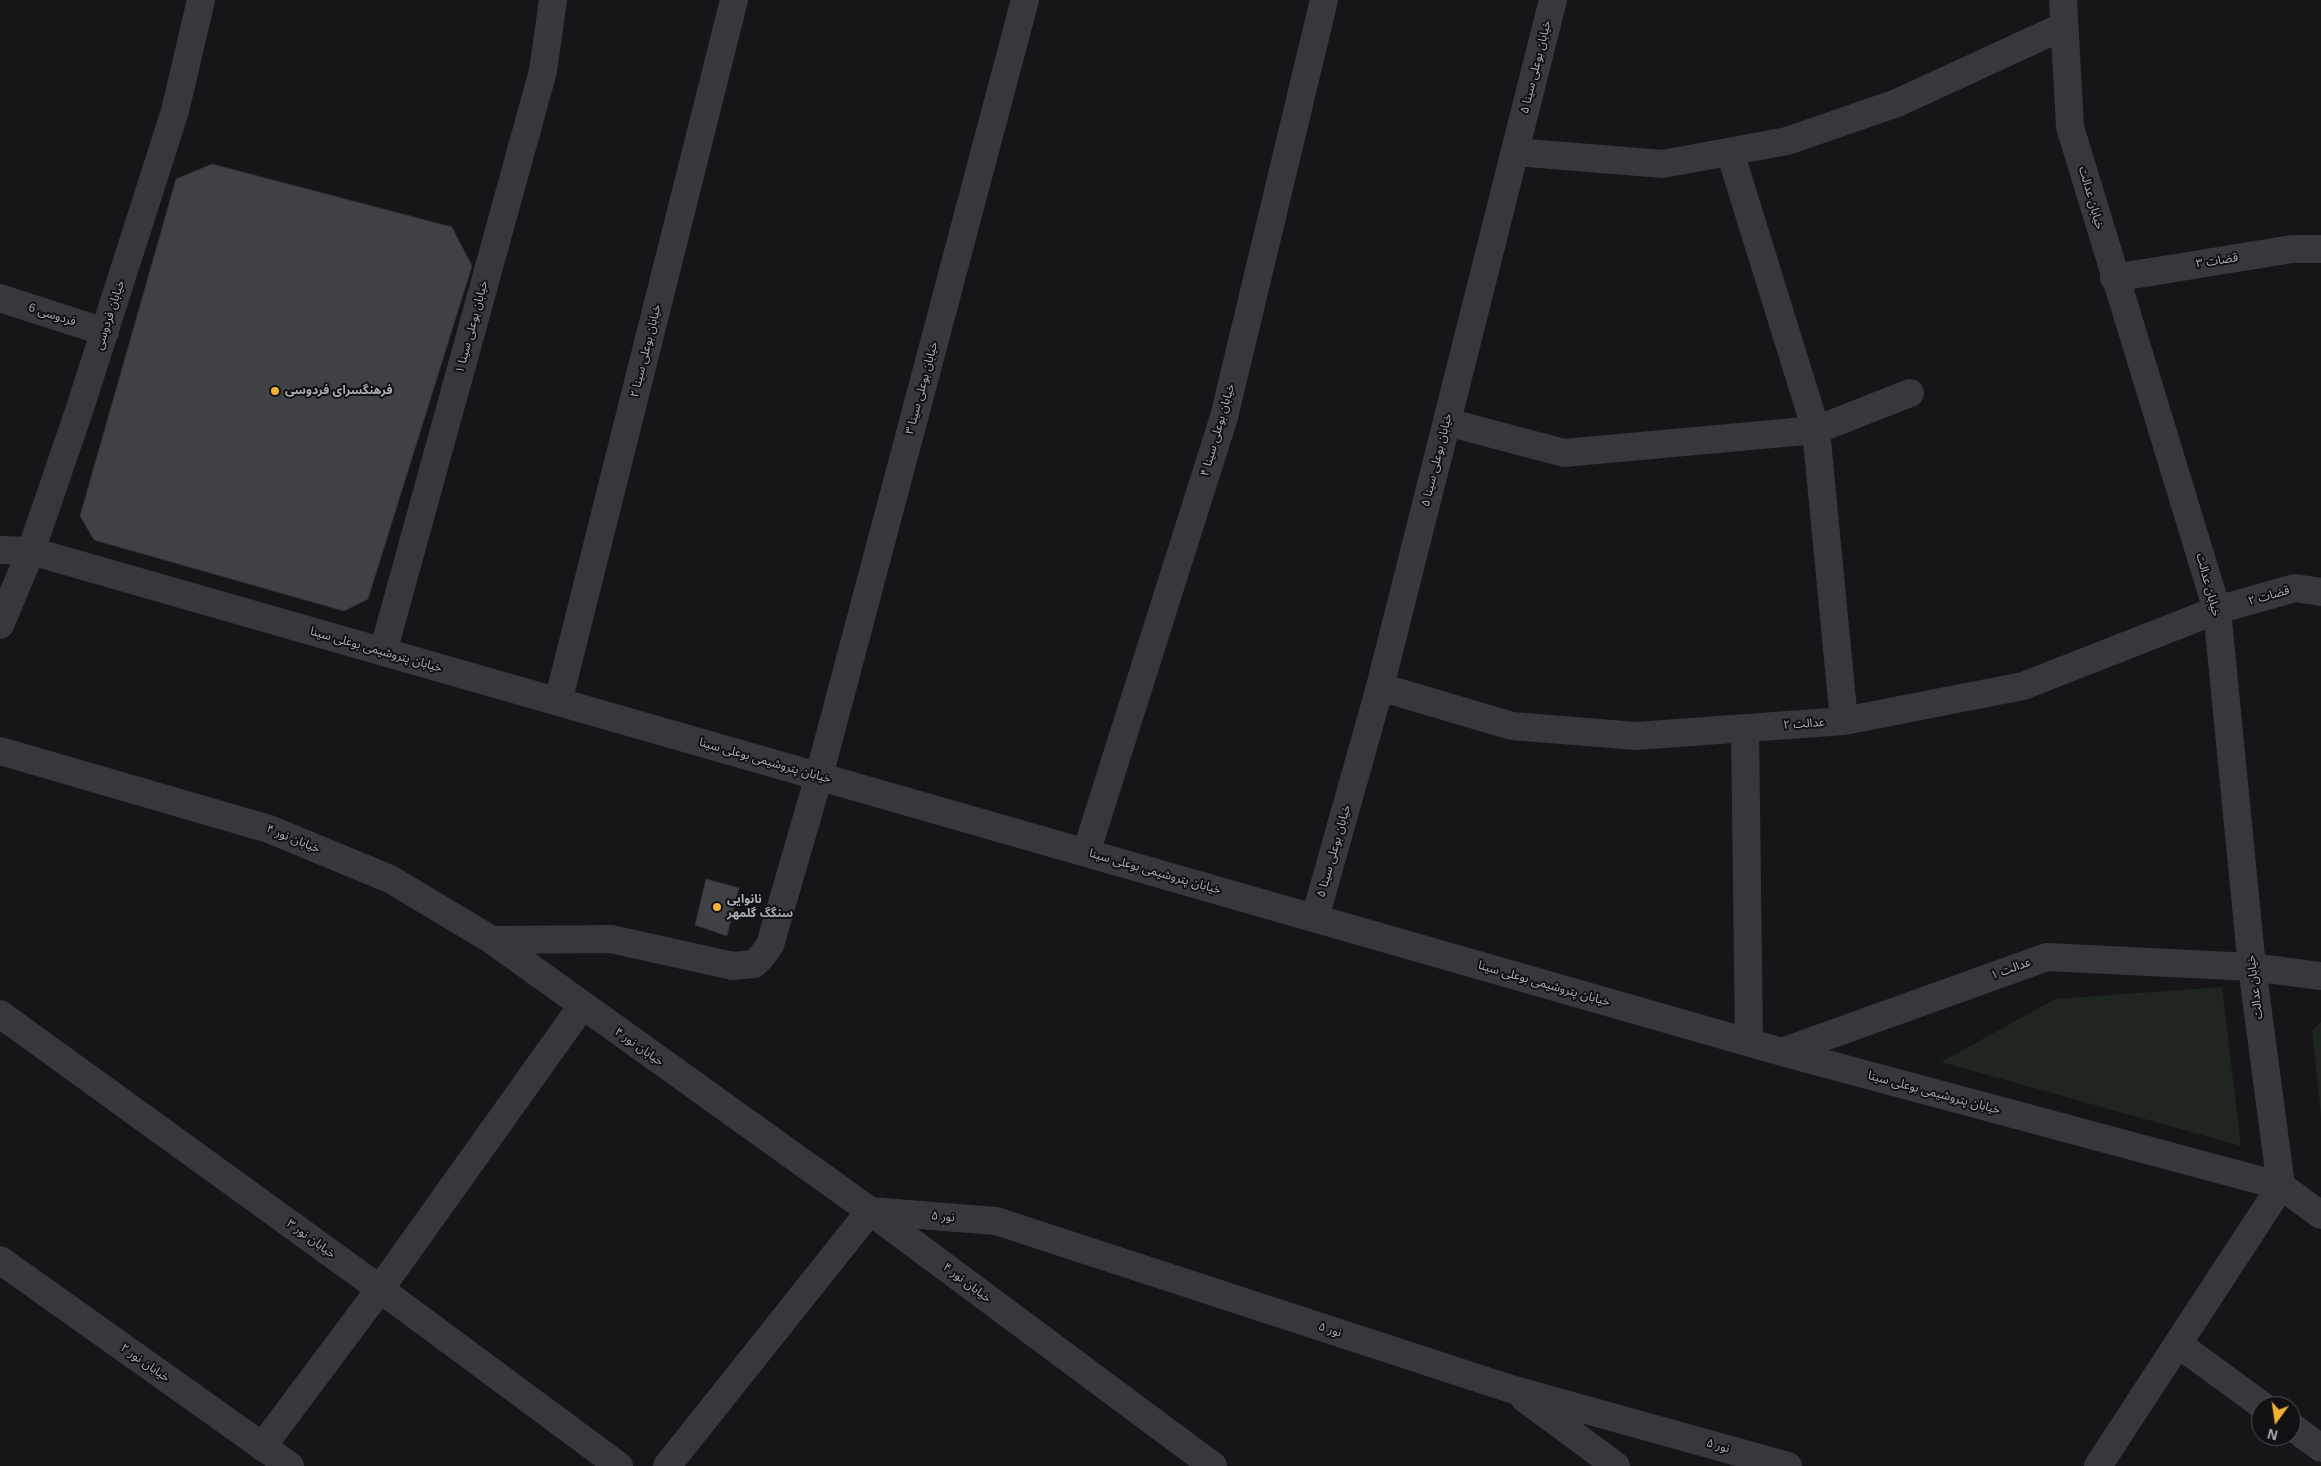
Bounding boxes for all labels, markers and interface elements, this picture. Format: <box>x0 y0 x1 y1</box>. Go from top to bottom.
street label: خیابان بوعلی سینا ۵ <box>1517 19 1555 115</box>
street label: خیابان عدالت <box>2075 165 2107 231</box>
street label: قضات ۳ <box>2195 251 2239 271</box>
street label: خیابان فردوسی <box>92 278 128 352</box>
street label: خیابان بوعلی سینا ۱ <box>453 279 491 375</box>
street label: فردوسی 6 <box>26 301 78 329</box>
street label: خیابان بوعلی سینا ۲ <box>627 303 665 399</box>
street label: خیابان بوعلی سینا ۳ <box>903 340 941 436</box>
street label: خیابان بوعلی سینا ۴ <box>1198 382 1238 478</box>
place label: فرهنگسرای فردوسی <box>285 384 392 398</box>
marker: فرهنگسرای فردوسی <box>269 385 281 397</box>
street label: خیابان بوعلی سینا ۵ <box>1418 412 1456 508</box>
street label: خیابان عدالت <box>2193 552 2223 618</box>
street label: قضات ۲ <box>2247 583 2291 609</box>
street label: خیابان پتروشیمی بوعلی سینا <box>308 624 444 676</box>
street label: عدالت ۲ <box>1783 715 1825 733</box>
street label: خیابان پتروشیمی بوعلی سینا <box>697 735 833 787</box>
street label: خیابان بوعلی سینا ۵ <box>1314 803 1354 899</box>
street label: خیابان نور ۴ <box>264 822 322 856</box>
street label: خیابان پتروشیمی بوعلی سینا <box>1087 846 1223 898</box>
place label: نانوایی سنگگ گلمهر <box>727 893 793 921</box>
marker: نانوایی سنگگ گلمهر <box>711 901 723 913</box>
street label: خیابان عدالت <box>2244 954 2266 1020</box>
street label: عدالت ۱ <box>1989 955 2033 983</box>
street label: خیابان پتروشیمی بوعلی سینا <box>1476 958 1612 1010</box>
street label: خیابان نور ۴ <box>612 1025 666 1069</box>
street label: خیابان پتروشیمی بوعلی سینا <box>1866 1068 2002 1118</box>
street label: نور ۵ <box>931 1209 955 1225</box>
street label: خیابان نور ۳ <box>284 1216 338 1262</box>
street label: خیابان نور ۴ <box>940 1260 994 1306</box>
street label: نور ۵ <box>1317 1320 1343 1340</box>
street label: خیابان نور ۲ <box>118 1341 172 1385</box>
north arrow <box>2251 1396 2301 1446</box>
text: N <box>2266 1426 2279 1444</box>
street label: نور ۵ <box>1705 1436 1731 1456</box>

